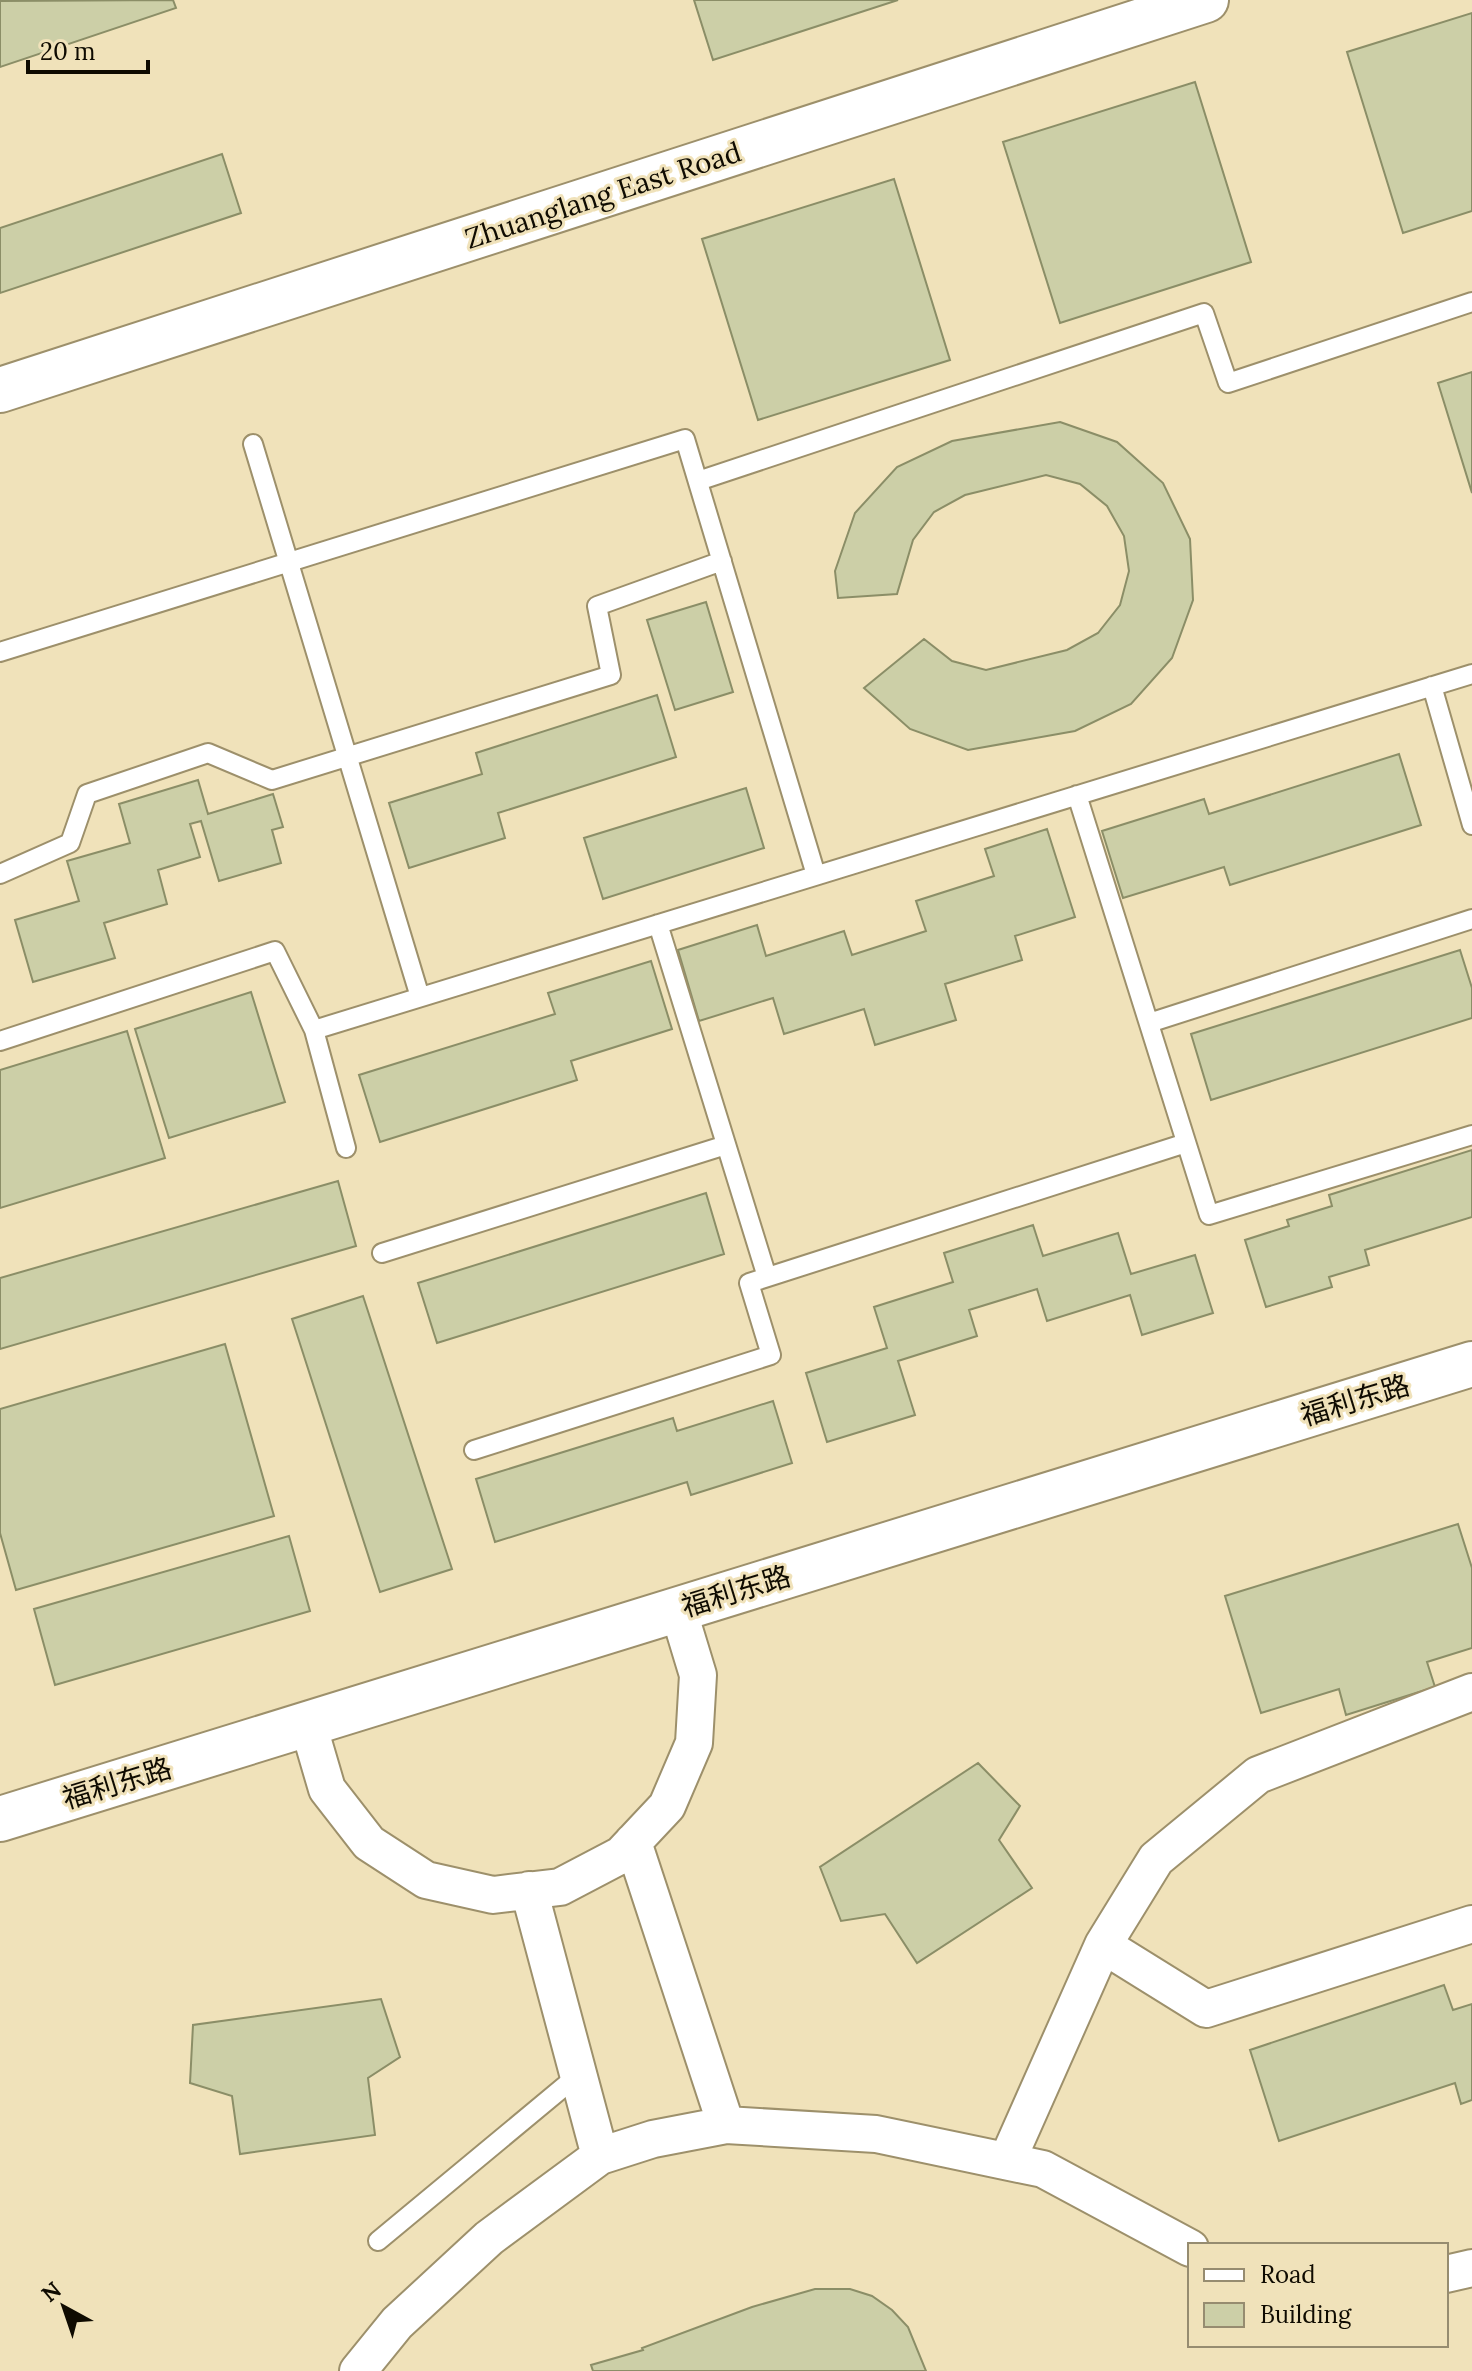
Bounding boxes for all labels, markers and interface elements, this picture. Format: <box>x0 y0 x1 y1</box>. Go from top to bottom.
scale bar <box>28 24 148 74</box>
text: 20 m <box>40 36 96 67</box>
street label: Zhuanglang East Road <box>460 133 746 257</box>
street label: 福利东路 <box>1296 1366 1414 1434</box>
street label: 福利东路 <box>677 1557 795 1625</box>
street label: 福利东路 <box>58 1749 176 1817</box>
legend <box>1188 2243 1448 2347</box>
text: Road <box>1260 2259 1316 2290</box>
north arrow <box>24 2267 104 2347</box>
text: N <box>36 2275 67 2308</box>
text: Building <box>1260 2299 1352 2330</box>

